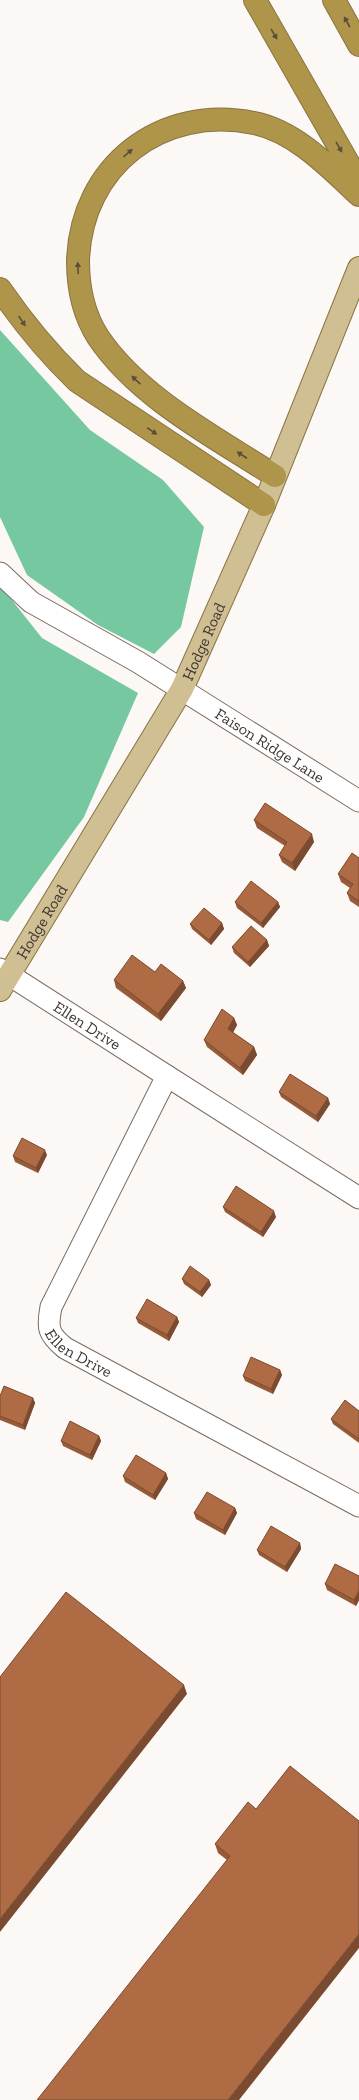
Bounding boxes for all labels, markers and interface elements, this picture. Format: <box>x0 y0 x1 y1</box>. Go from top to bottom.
one-way arrow <box>343 16 350 28</box>
one-way arrow <box>271 28 278 40</box>
one-way arrow <box>335 141 342 153</box>
one-way arrow <box>122 149 133 158</box>
one-way arrow <box>75 262 82 274</box>
one-way arrow <box>18 316 26 327</box>
one-way arrow <box>131 375 141 385</box>
one-way arrow <box>147 428 158 435</box>
one-way arrow <box>237 451 247 459</box>
street label: Hodge Road <box>178 599 229 683</box>
street label: Faison Ridge Lane <box>212 704 328 787</box>
street label: Hodge Road <box>12 881 72 962</box>
street label: Ellen Drive <box>50 997 124 1054</box>
street label: Ellen Drive <box>41 1326 115 1381</box>

